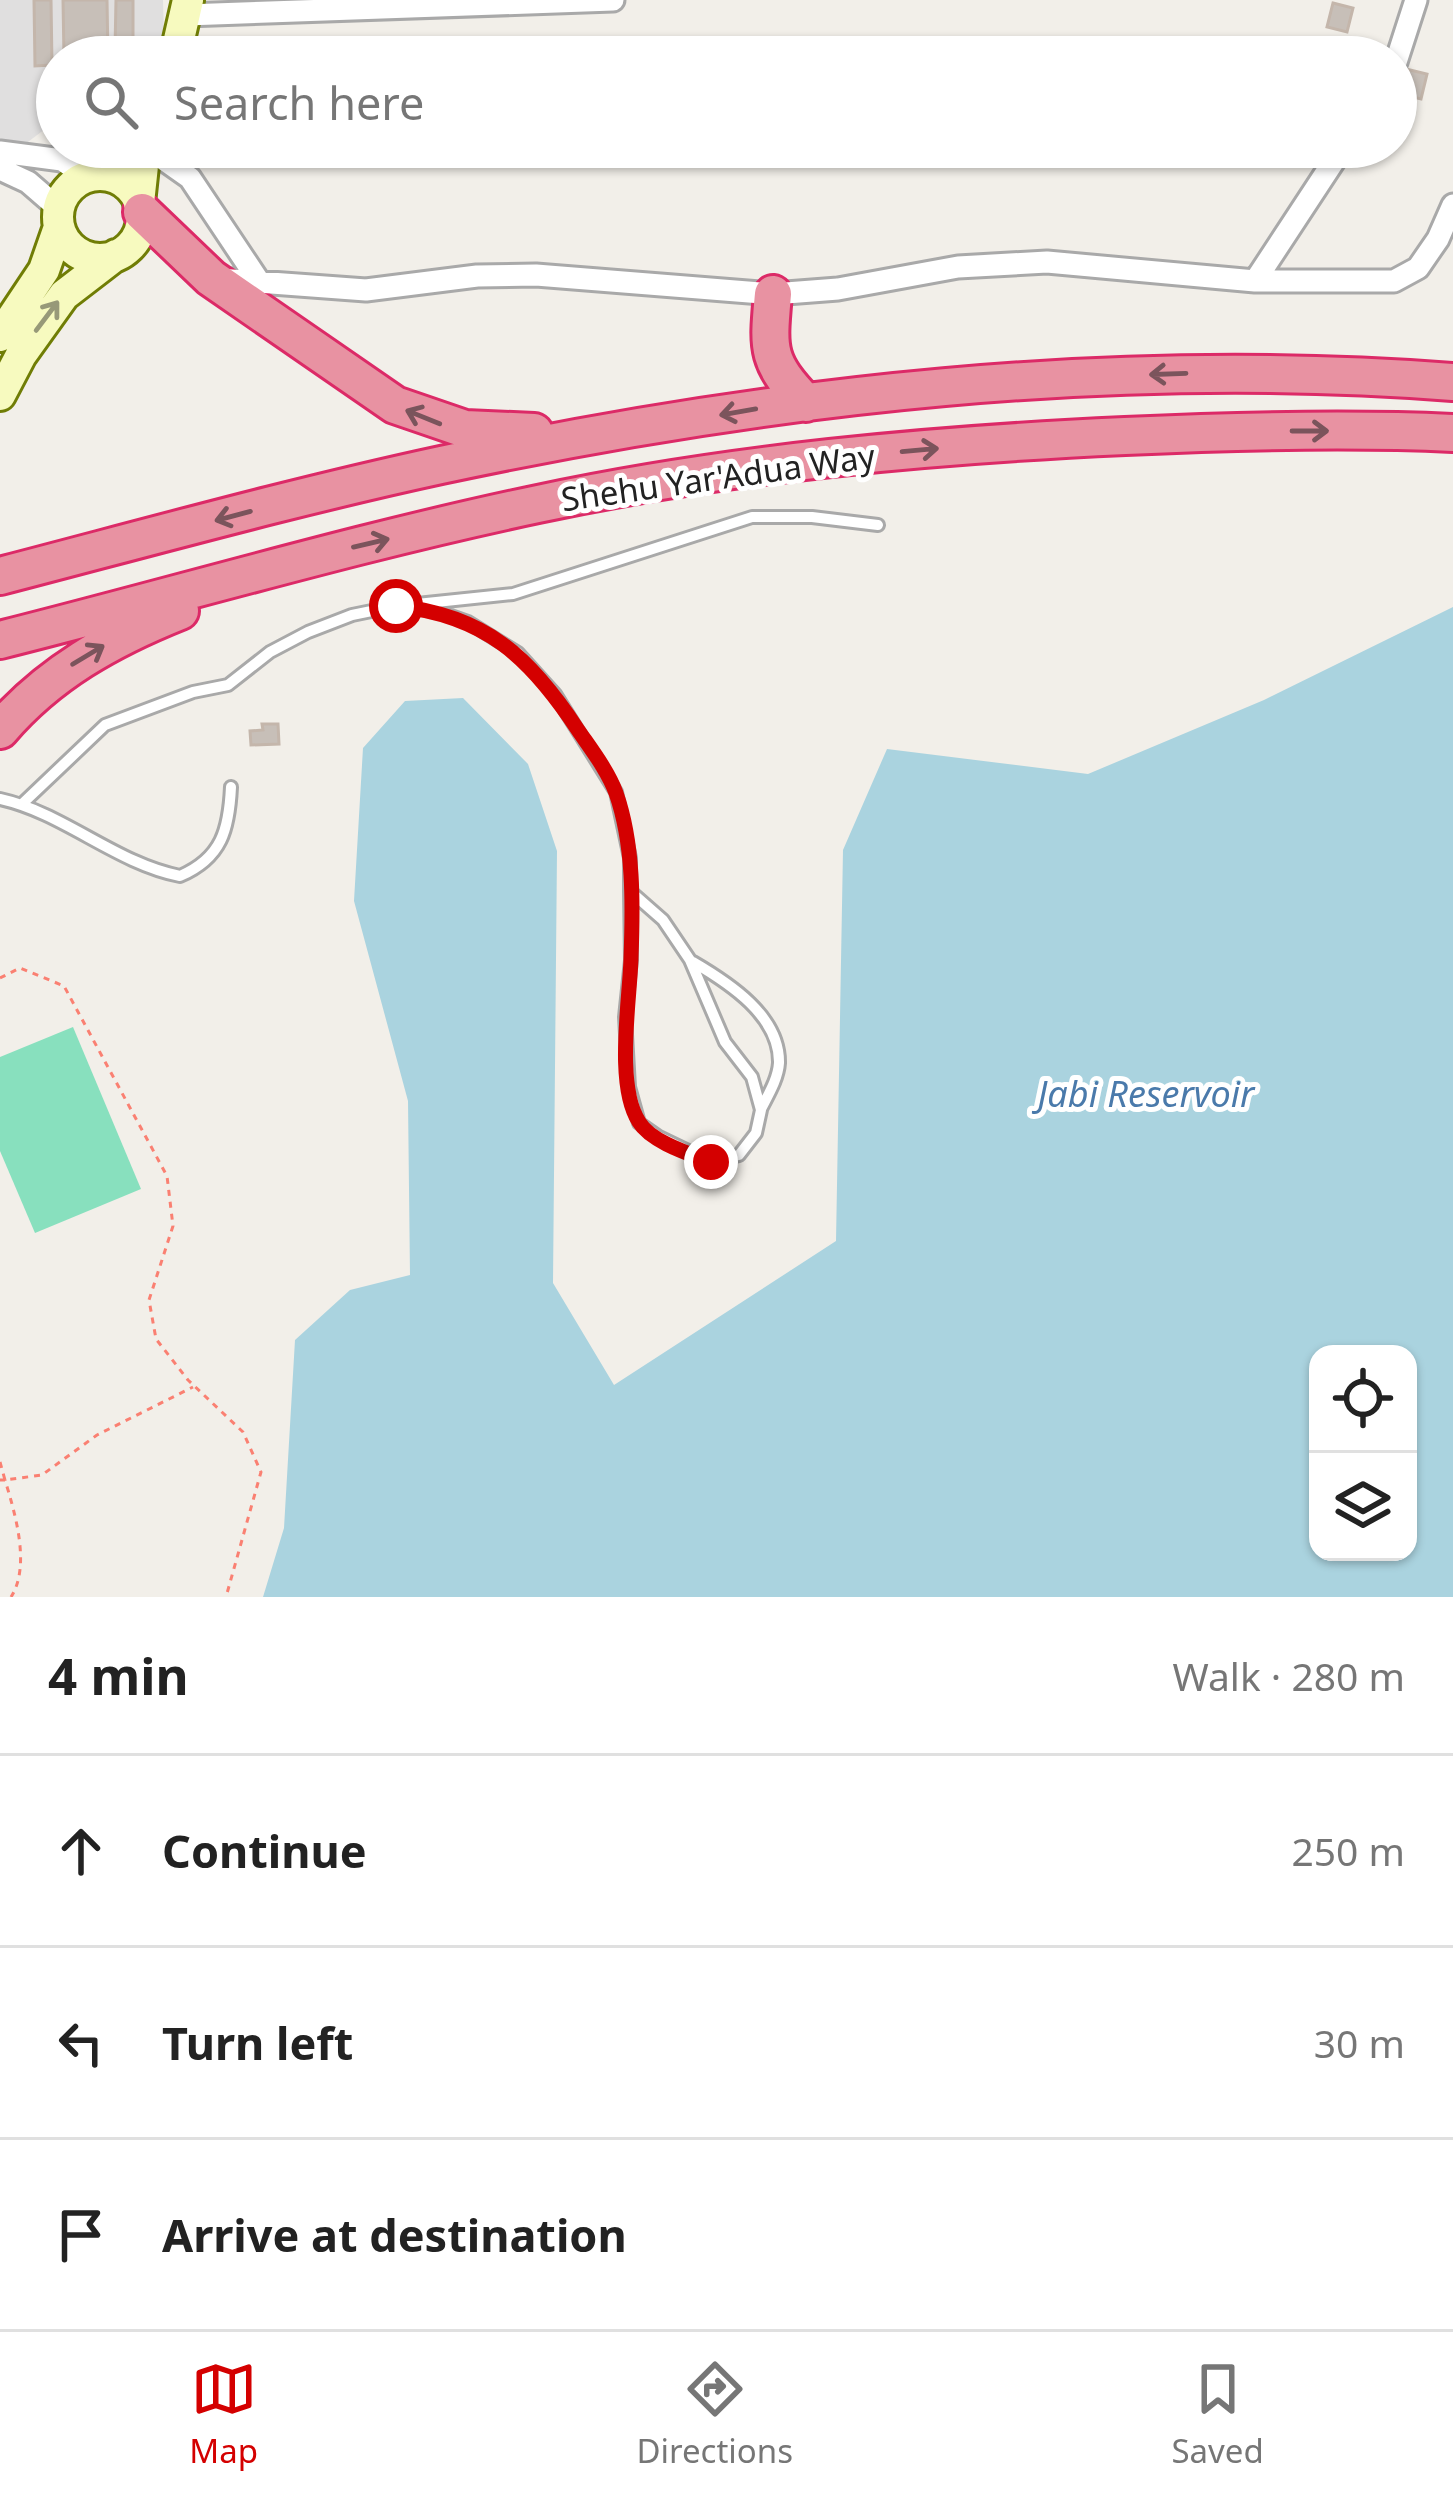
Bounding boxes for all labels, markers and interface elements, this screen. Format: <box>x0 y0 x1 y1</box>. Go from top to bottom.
search box <box>36 36 1417 168</box>
icon: search <box>78 69 144 135</box>
text: Search here <box>174 72 424 133</box>
one-way arrow <box>34 300 60 333</box>
one-way arrow <box>1149 363 1188 386</box>
one-way arrow <box>720 402 759 425</box>
one-way arrow <box>406 405 443 426</box>
one-way arrow <box>1290 420 1329 442</box>
street label: Shehu Yar'Adua Way <box>558 433 878 521</box>
one-way arrow <box>900 438 939 461</box>
one-way arrow <box>215 506 253 528</box>
one-way arrow <box>351 531 389 553</box>
route start <box>369 579 423 633</box>
one-way arrow <box>70 643 104 667</box>
water label: Jabi Reservoir <box>1032 1069 1256 1118</box>
route end <box>684 1135 738 1189</box>
map controls <box>1309 1345 1417 1561</box>
button: locate <box>1309 1345 1417 1453</box>
button: layers <box>1309 1453 1417 1561</box>
text: 4 min <box>48 1640 189 1710</box>
text: Walk · 280 m <box>1172 1649 1405 1702</box>
icon: ahead <box>48 1818 114 1884</box>
text: Continue <box>162 1820 367 1881</box>
text: 250 m <box>1291 1824 1405 1877</box>
icon: left <box>48 2010 114 2076</box>
text: Turn left <box>162 2012 353 2073</box>
text: 30 m <box>1314 2016 1405 2069</box>
icon: arrive <box>48 2202 114 2268</box>
text: Arrive at destination <box>162 2204 627 2265</box>
tab: Map <box>189 2356 258 2473</box>
tab: Directions <box>636 2356 793 2473</box>
tab: Saved <box>1171 2356 1264 2473</box>

